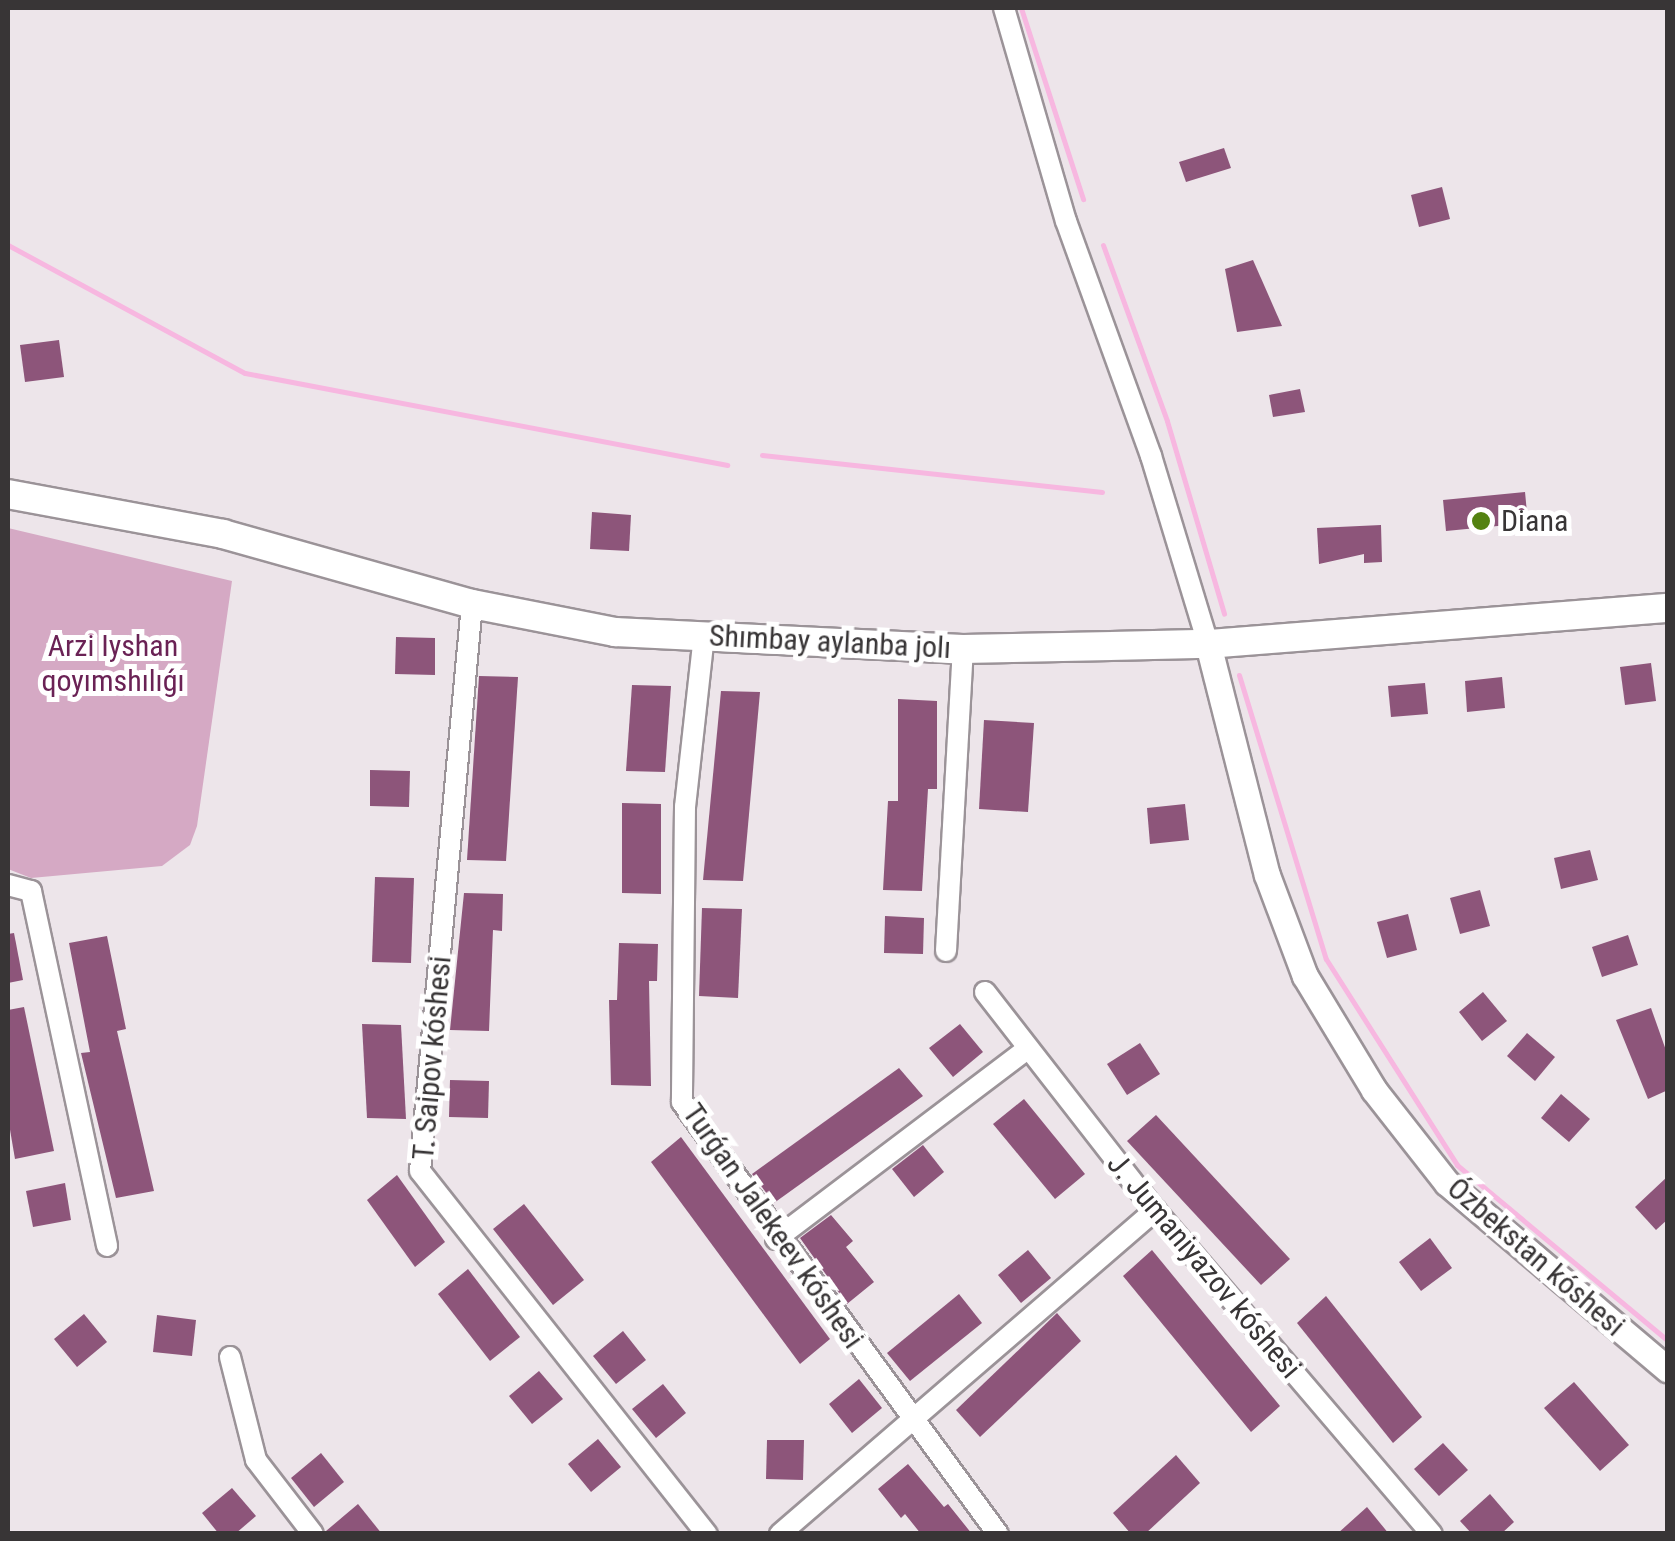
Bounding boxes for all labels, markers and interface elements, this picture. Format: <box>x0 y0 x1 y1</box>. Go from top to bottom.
place label: Diana <box>1501 503 1568 539</box>
marker: Diana <box>1470 510 1492 532</box>
street label: Shımbay aylanba jolı <box>708 618 952 666</box>
park label: Arzi Iyshan qoyımshılıǵı <box>41 628 185 698</box>
street label: T. Saipov kóshesi <box>405 954 459 1162</box>
street label: Turǵan Jalekeev kóshesi <box>675 1097 871 1355</box>
street label: J. Jumaniyazov kóshesi <box>1100 1146 1308 1386</box>
street label: Ózbekstan kóshesi <box>1440 1170 1632 1344</box>

